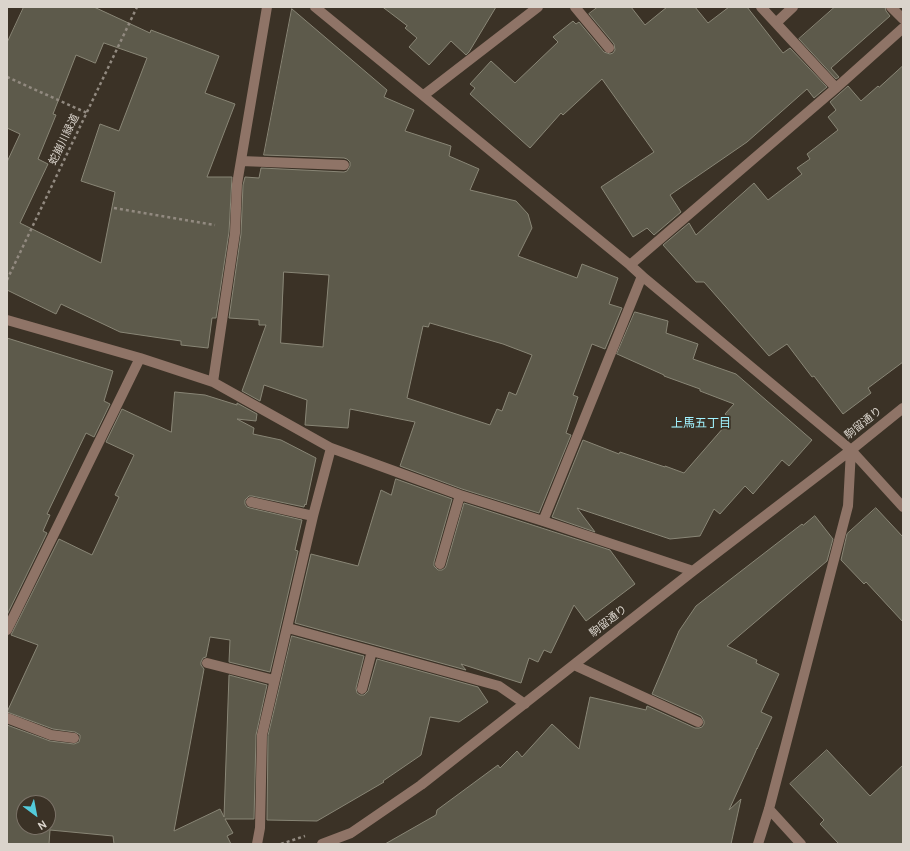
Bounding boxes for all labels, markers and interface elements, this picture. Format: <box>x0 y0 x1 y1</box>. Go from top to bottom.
street label: 蛇崩川緑道 <box>47 112 83 168</box>
street label: 駒留通り <box>843 405 885 443</box>
district label: 上馬五丁目 <box>671 418 731 432</box>
street label: 駒留通り <box>588 603 630 641</box>
north arrow <box>16 795 56 835</box>
text: N <box>35 816 49 832</box>

